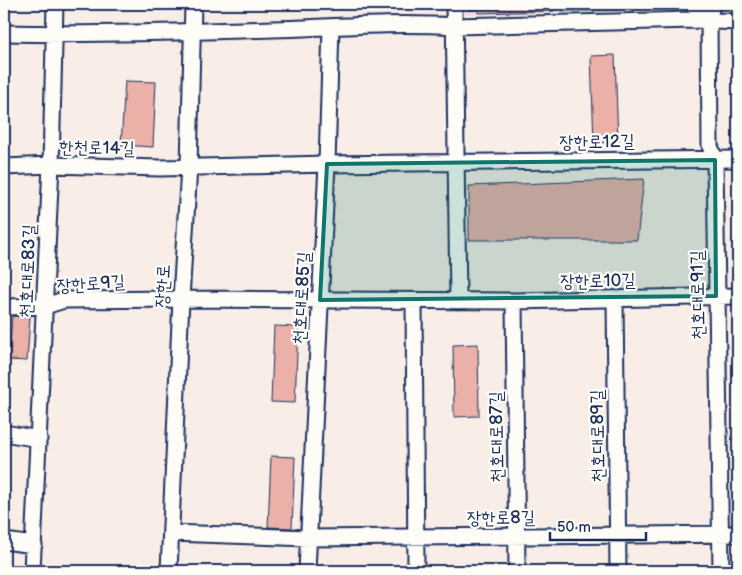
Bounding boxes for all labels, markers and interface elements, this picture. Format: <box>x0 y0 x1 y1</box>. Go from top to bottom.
street label: 장한로12길 <box>559 131 635 153</box>
street label: 한천로14길 <box>59 137 136 159</box>
street label: 천호대로83길 <box>16 223 40 318</box>
street label: 천호대로91길 <box>687 249 709 340</box>
street label: 천호대로85길 <box>289 250 315 345</box>
street label: 장한로 <box>151 264 175 308</box>
street label: 장한로10길 <box>560 270 636 292</box>
street label: 장한로9길 <box>56 271 126 297</box>
street label: 천호대로89길 <box>587 389 609 483</box>
street label: 천호대로87길 <box>486 390 508 483</box>
street label: 장한로8길 <box>467 507 536 529</box>
scale bar <box>550 510 646 542</box>
text: 50 m <box>557 518 591 537</box>

